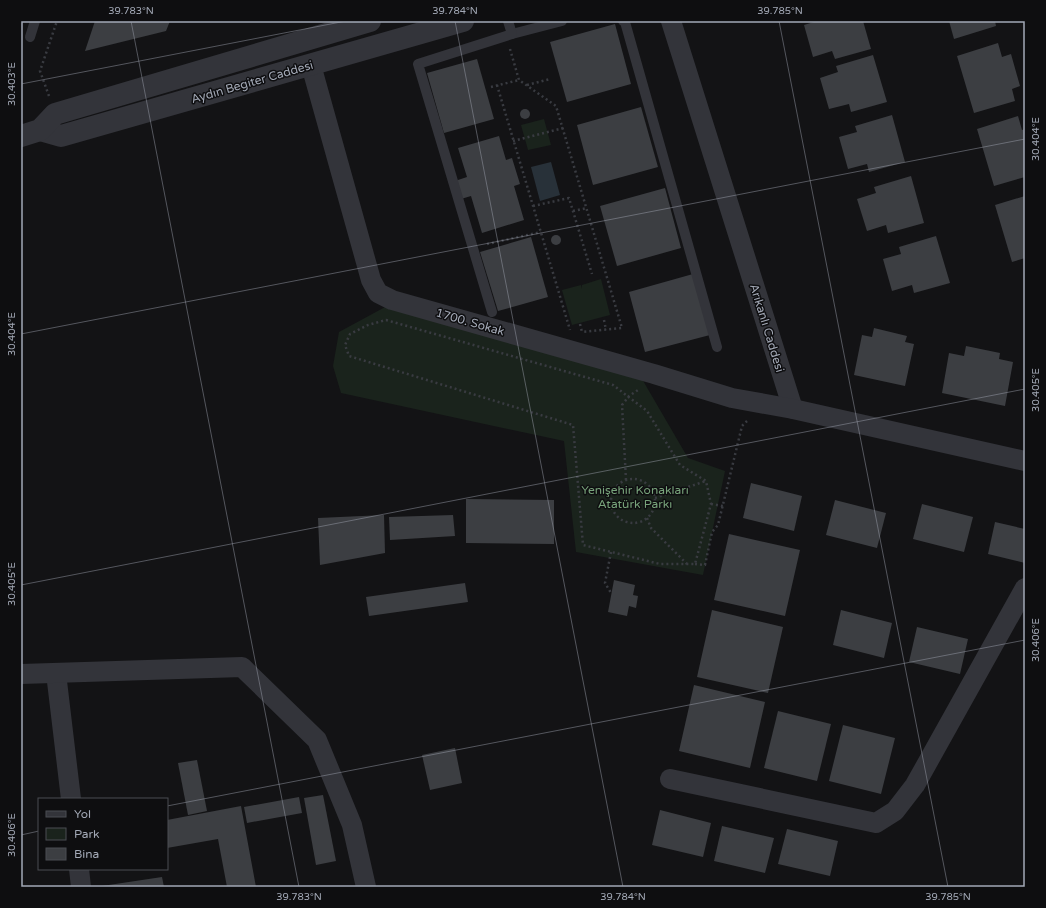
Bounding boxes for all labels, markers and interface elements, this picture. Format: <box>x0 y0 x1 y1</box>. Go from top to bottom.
text: 39.783°N <box>108 5 154 17</box>
text: 39.784°N <box>432 5 478 17</box>
text: 39.785°N <box>757 5 803 17</box>
street label: Aydın Begiter Caddesi <box>189 58 315 106</box>
text: 30.403°E <box>6 62 18 106</box>
text: 30.404°E <box>1030 117 1042 161</box>
street label: Arıkanlı Caddesi <box>747 282 787 374</box>
street label: 1700. Sokak <box>434 306 506 339</box>
text: 30.404°E <box>6 312 18 356</box>
text: 30.405°E <box>1030 368 1042 412</box>
park label: Yenişehir Konakları Atatürk Parkı <box>581 483 689 511</box>
text: 30.405°E <box>6 562 18 606</box>
text: 30.406°E <box>1030 618 1042 662</box>
legend <box>38 798 168 870</box>
text: Yol <box>74 807 91 821</box>
text: 30.406°E <box>6 813 18 857</box>
text: Park <box>74 827 100 841</box>
text: Bina <box>74 847 99 861</box>
text: 39.783°N <box>276 891 322 903</box>
text: 39.784°N <box>600 891 646 903</box>
text: 39.785°N <box>925 891 971 903</box>

